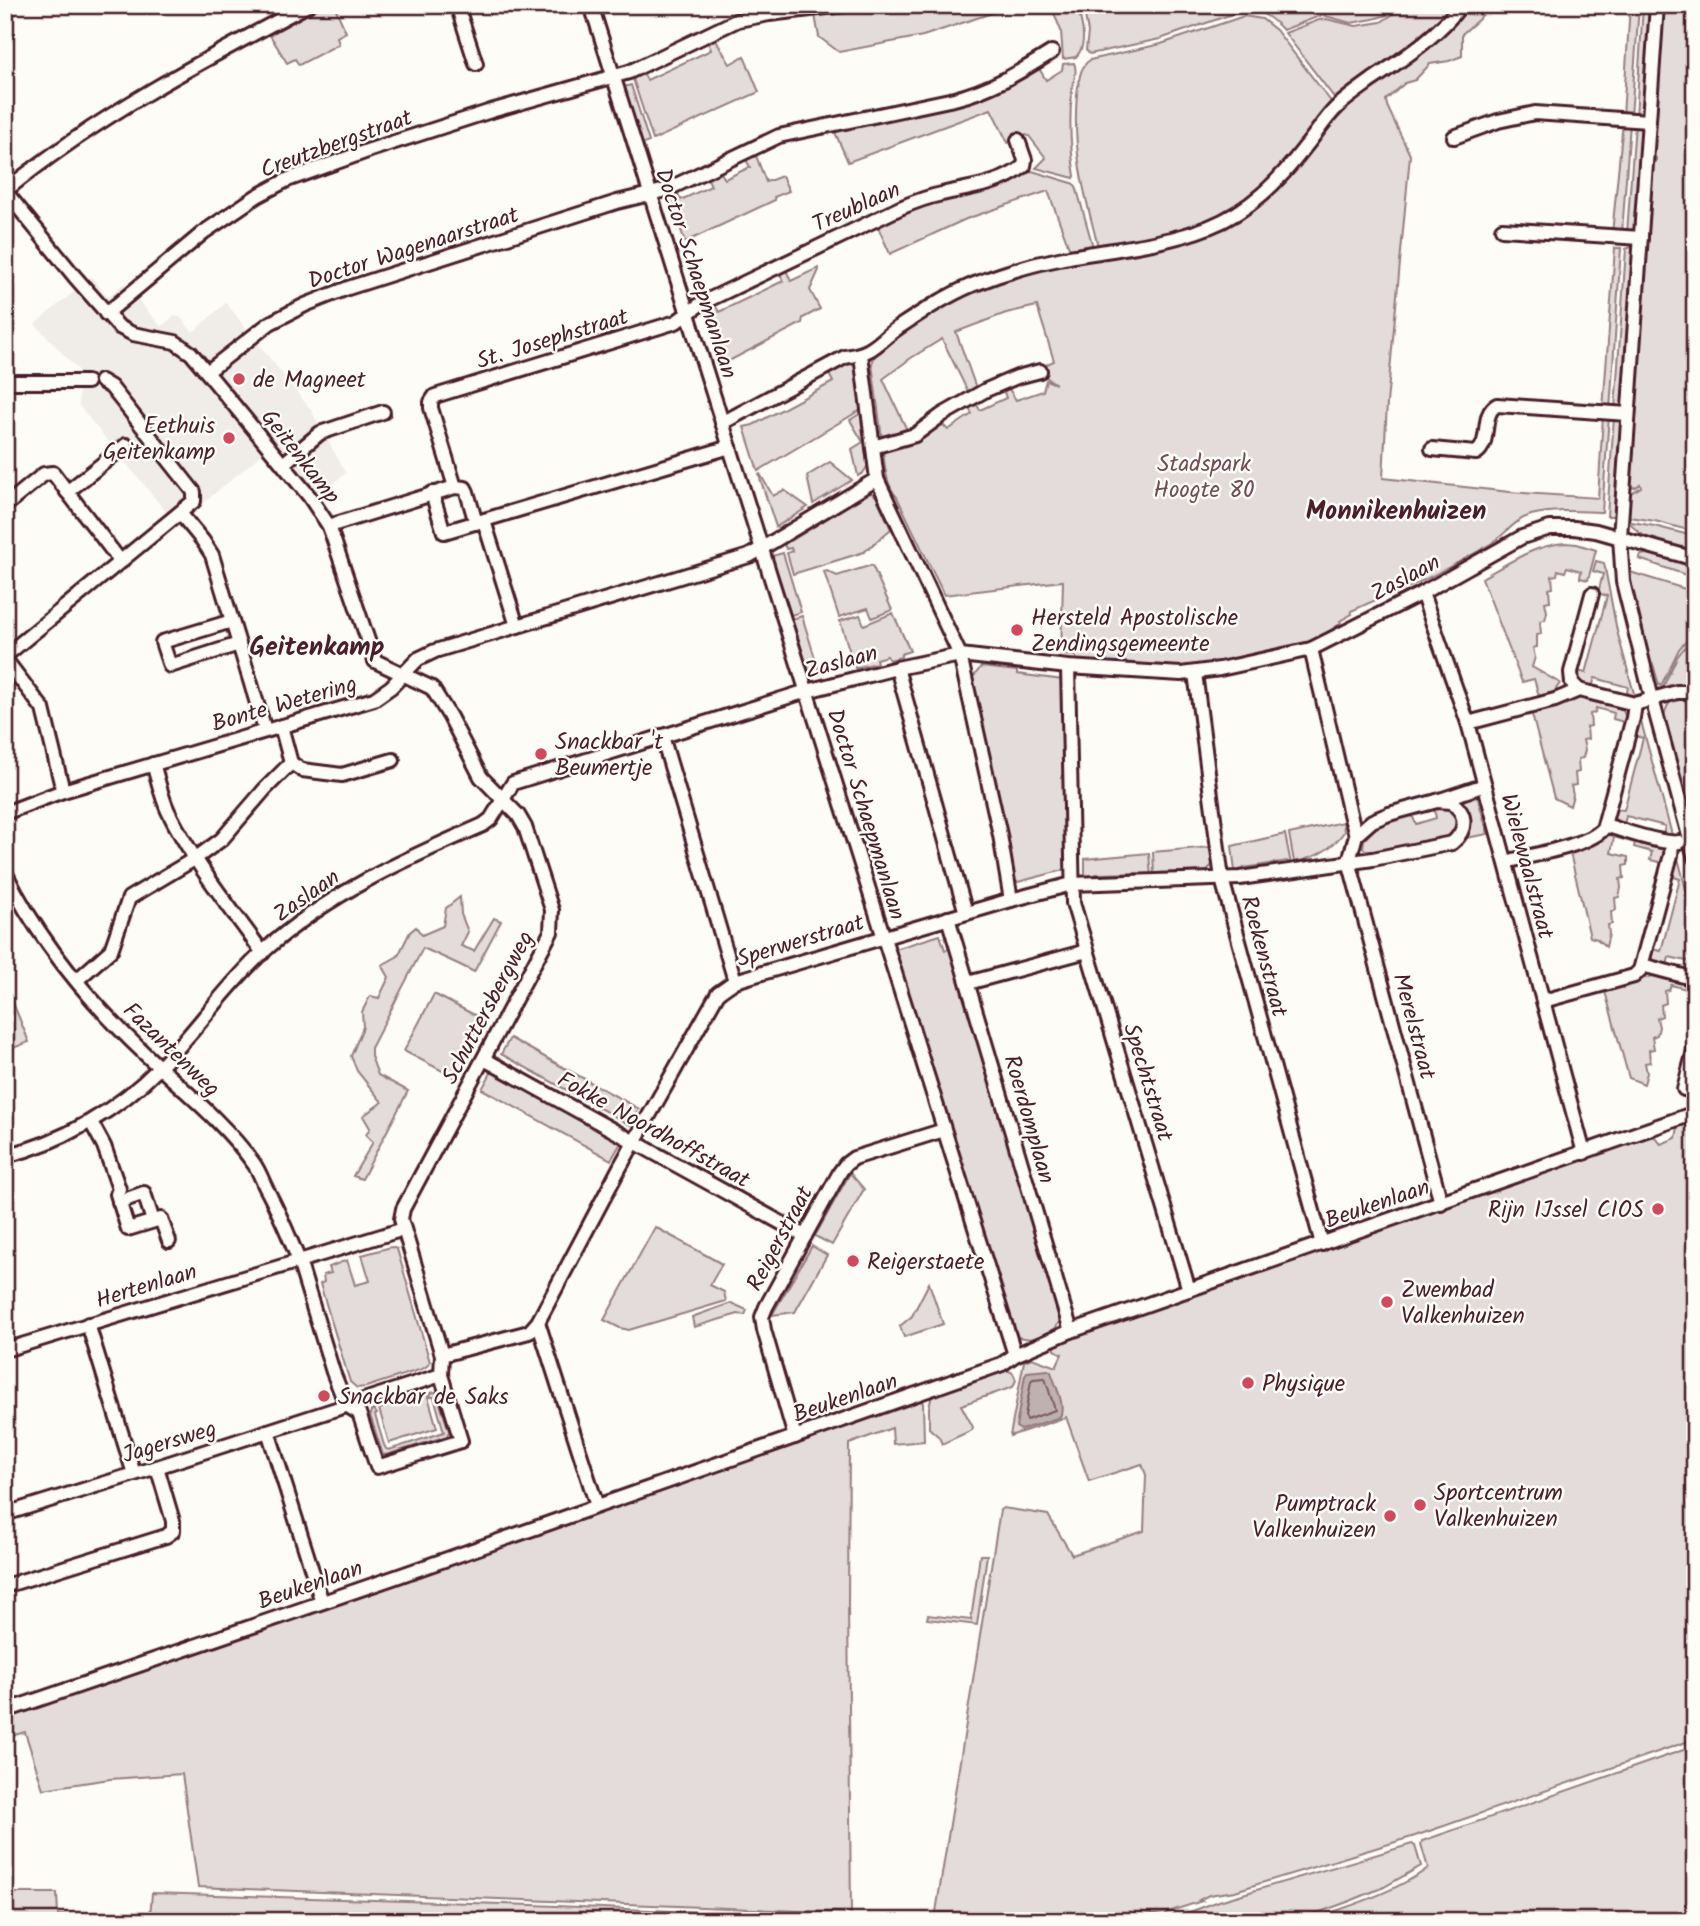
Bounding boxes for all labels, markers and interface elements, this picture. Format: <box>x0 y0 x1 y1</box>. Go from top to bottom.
street label: Creutzbergstraat <box>256 100 419 189</box>
street label: Doctor Schaepmanlaan <box>644 164 746 383</box>
street label: Treublaan <box>807 172 907 243</box>
street label: Doctor Wagenaarstraat <box>303 197 525 300</box>
street label: St. Josephstraat <box>472 299 634 380</box>
place label: de Magneet <box>253 363 367 399</box>
marker: de Magneet <box>231 371 247 387</box>
street label: Geitenkamp <box>251 402 348 513</box>
place label: Eethuis Geitenkamp <box>103 409 215 471</box>
marker: Eethuis Geitenkamp <box>221 430 237 446</box>
park label: Stadspark Hoogte 80 <box>1154 447 1255 509</box>
district label: Monnikenhuizen <box>1306 491 1486 533</box>
street label: Zaslaan <box>1365 545 1447 612</box>
place label: Hersteld Apostolische Zendingsgemeente <box>1031 601 1238 663</box>
marker: Hersteld Apostolische Zendingsgemeente <box>1009 622 1025 638</box>
district label: Geitenkamp <box>249 627 385 669</box>
street label: Zaslaan <box>801 636 882 690</box>
street label: Bonte Wetering <box>208 667 361 743</box>
street label: Doctor Schaepmanlaan <box>816 704 914 925</box>
place label: Snackbar 't Beumertje <box>555 725 664 787</box>
marker: Snackbar 't Beumertje <box>533 746 549 762</box>
street label: Wielewaalstraat <box>1489 790 1563 944</box>
street label: Zaslaan <box>266 861 348 933</box>
street label: Roekenstraat <box>1230 892 1297 1022</box>
street label: Sperwerstraat <box>732 905 870 978</box>
street label: Schuttersbergweg <box>433 925 544 1091</box>
street label: Merelstraat <box>1382 969 1445 1085</box>
street label: Fazantenweg <box>113 994 228 1107</box>
street label: Spechtstraat <box>1112 1019 1182 1147</box>
street label: Roerdomplaan <box>993 1051 1064 1188</box>
street label: Fokke Noordhoffstraat <box>550 1063 757 1199</box>
street label: Beukenlaan <box>1320 1170 1435 1240</box>
street label: Reigerstraat <box>738 1179 824 1298</box>
place label: Rijn IJssel CIOS <box>1488 1193 1644 1229</box>
marker: Rijn IJssel CIOS <box>1650 1201 1666 1217</box>
place label: Reigerstaete <box>867 1245 984 1281</box>
marker: Reigerstaete <box>845 1253 861 1269</box>
street label: Hertenlaan <box>91 1254 202 1319</box>
place label: Zwembad Valkenhuizen <box>1401 1273 1525 1335</box>
marker: Zwembad Valkenhuizen <box>1379 1294 1395 1310</box>
street label: Beukenlaan <box>788 1364 903 1434</box>
place label: Physique <box>1262 1367 1345 1403</box>
marker: Physique <box>1240 1375 1256 1391</box>
place label: Snackbar de Saks <box>338 1380 509 1416</box>
marker: Snackbar de Saks <box>316 1388 332 1404</box>
street label: Jagersweg <box>118 1412 221 1474</box>
place label: Sportcentrum Valkenhuizen <box>1434 1476 1563 1538</box>
place label: Pumptrack Valkenhuizen <box>1252 1487 1376 1549</box>
marker: Sportcentrum Valkenhuizen <box>1412 1497 1428 1513</box>
marker: Pumptrack Valkenhuizen <box>1382 1508 1398 1524</box>
street label: Beukenlaan <box>253 1551 368 1621</box>

